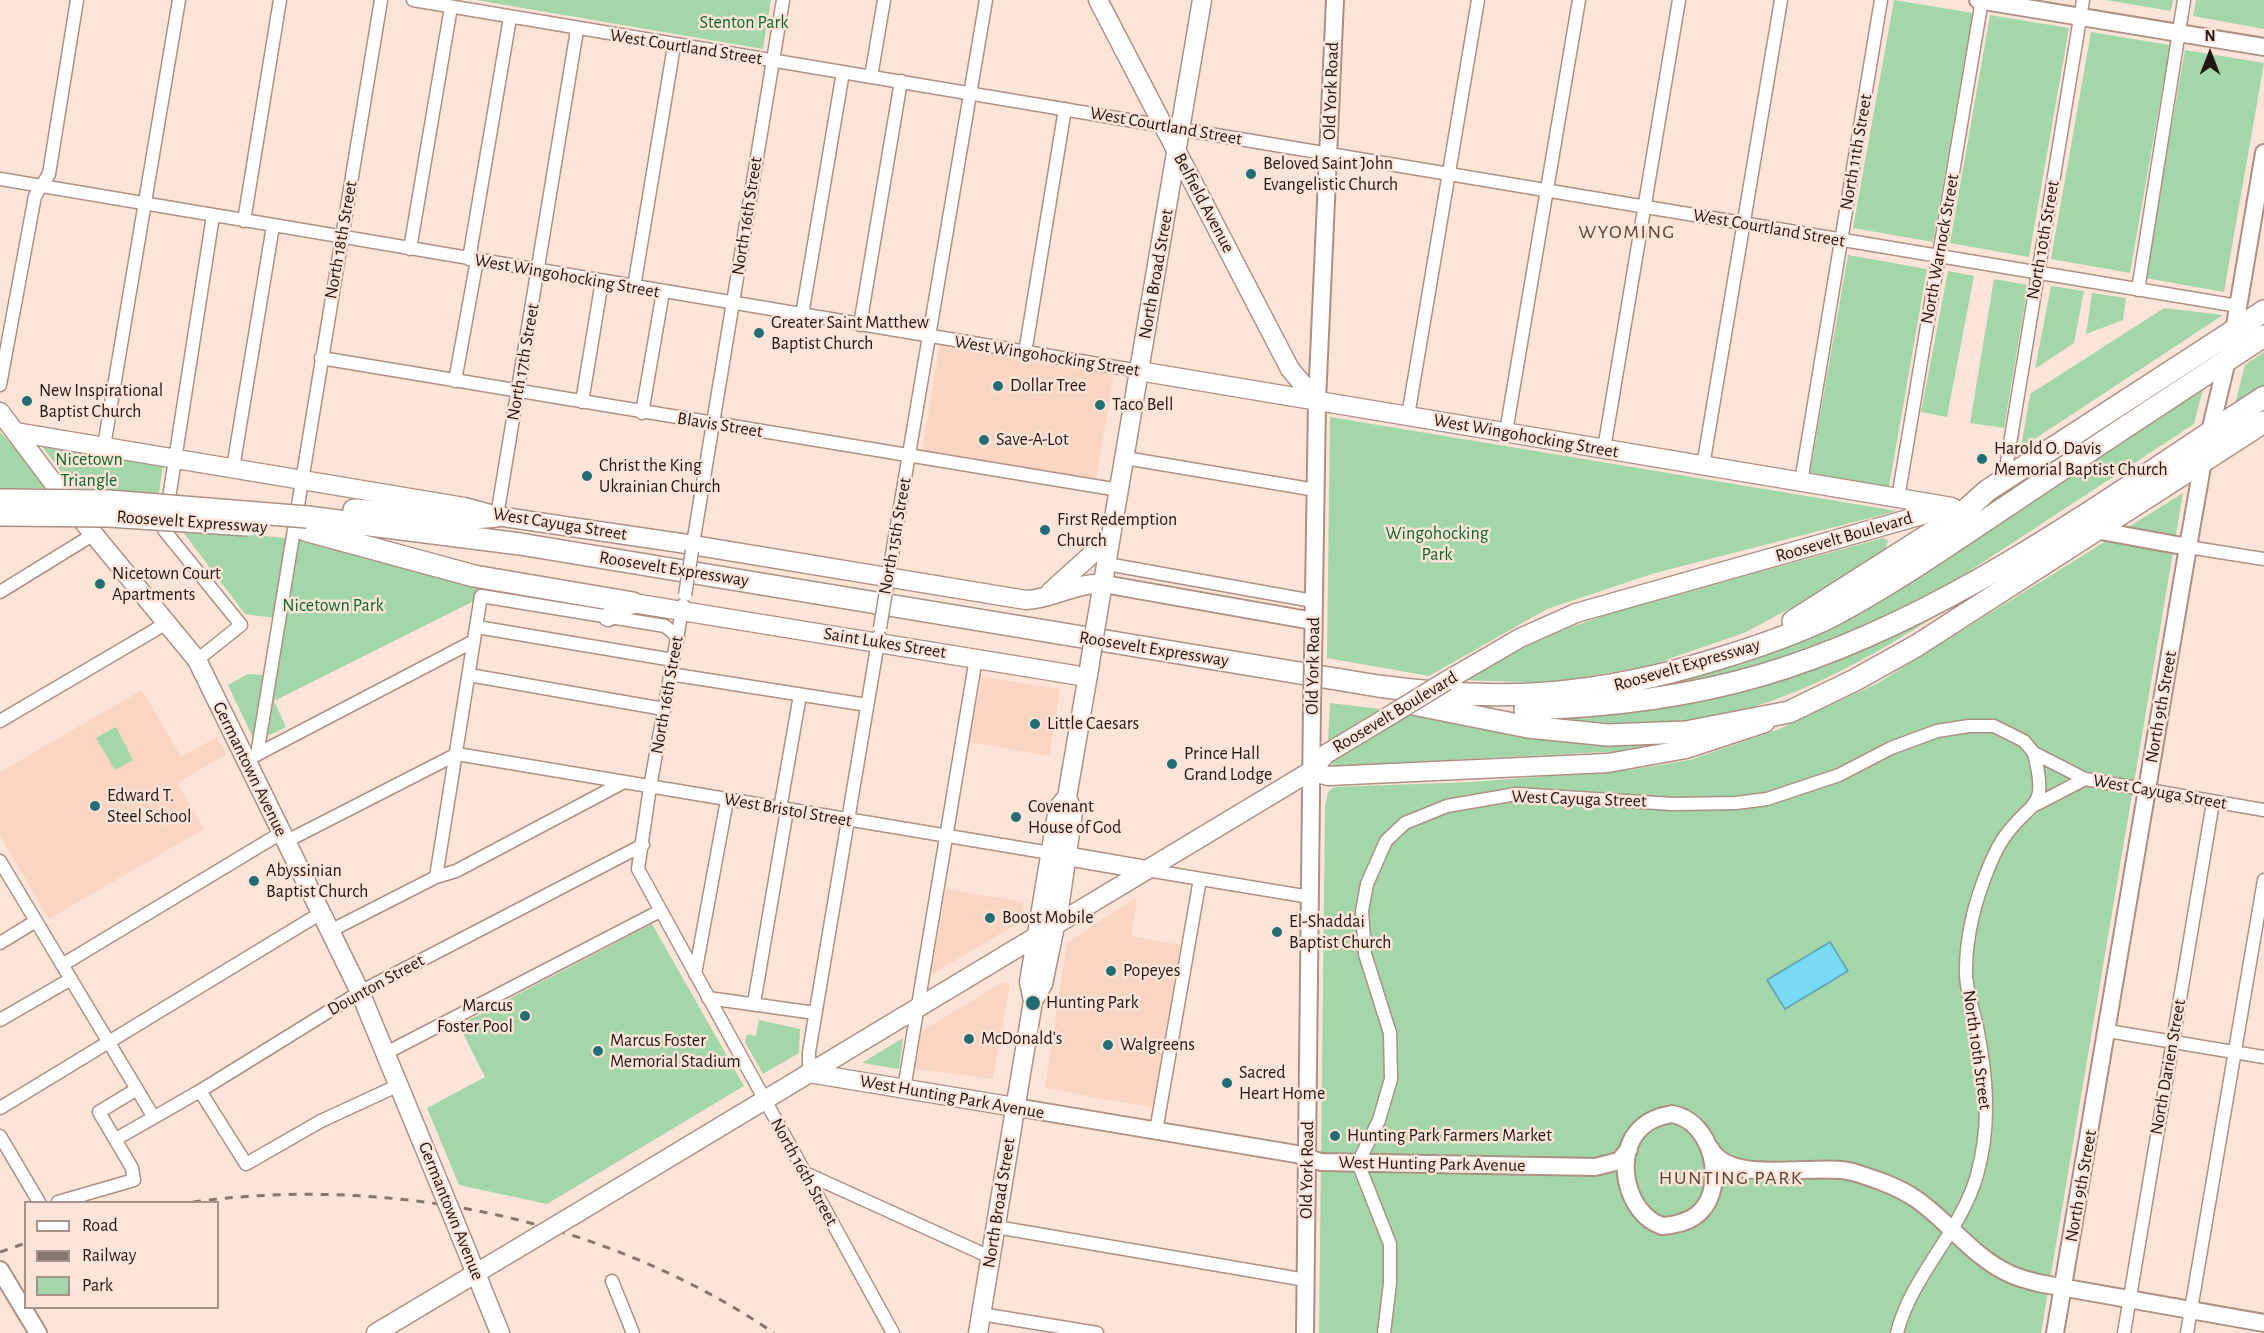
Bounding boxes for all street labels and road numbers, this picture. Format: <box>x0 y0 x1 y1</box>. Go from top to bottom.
street label: West Courtland Street <box>608 24 764 70</box>
street label: Old York Road <box>1318 42 1344 140</box>
street label: North 11th Street <box>1835 92 1877 212</box>
street label: West Courtland Street <box>1088 102 1244 150</box>
street label: Belfield Avenue <box>1169 149 1239 257</box>
street label: North 16th Street <box>727 155 767 277</box>
street label: North Warnock Street <box>1916 172 1964 326</box>
street label: North 18th Street <box>320 179 362 301</box>
street label: North 10th Street <box>2022 179 2064 301</box>
street label: West Courtland Street <box>1691 204 1847 252</box>
street label: North Broad Street <box>1134 207 1178 341</box>
street label: West Wingohocking Street <box>473 249 661 303</box>
street label: North 17th Street <box>502 302 544 422</box>
street label: West Wingohocking Street <box>953 331 1141 381</box>
street label: Blavis Street <box>676 408 764 442</box>
street label: West Wingohocking Street <box>1432 409 1620 463</box>
street label: North 15th Street <box>874 476 916 596</box>
street label: West Cayuga Street <box>491 503 629 545</box>
street label: Roosevelt Expressway <box>116 506 268 538</box>
street label: Roosevelt Boulevard <box>1773 507 1915 567</box>
street label: Roosevelt Expressway <box>598 546 750 592</box>
street label: Old York Road <box>1301 617 1325 715</box>
street label: Saint Lukes Street <box>822 623 948 663</box>
street label: Roosevelt Expressway <box>1078 626 1230 672</box>
street label: North 16th Street <box>646 634 688 756</box>
street label: Roosevelt Expressway <box>1611 634 1763 696</box>
street label: North 9th Street <box>2141 649 2181 765</box>
street label: Roosevelt Boulevard <box>1329 666 1461 758</box>
street label: Germantown Avenue <box>208 698 292 840</box>
street label: West Cayuga Street <box>2091 770 2229 814</box>
street label: West Cayuga Street <box>1511 786 1647 812</box>
street label: West Bristol Street <box>722 788 854 832</box>
street label: Dounton Street <box>324 949 428 1021</box>
street label: North 10th Street <box>1958 989 1996 1111</box>
street label: North Darien Street <box>2145 997 2191 1137</box>
street label: West Hunting Park Avenue <box>858 1070 1046 1124</box>
street label: North 16th Street <box>766 1114 842 1230</box>
street label: Old York Road <box>1295 1121 1319 1219</box>
street label: North 9th Street <box>2061 1128 2101 1244</box>
street label: North Broad Street <box>978 1136 1020 1270</box>
street label: Germantown Avenue <box>413 1139 489 1283</box>
street label: West Hunting Park Avenue <box>1338 1152 1526 1176</box>

